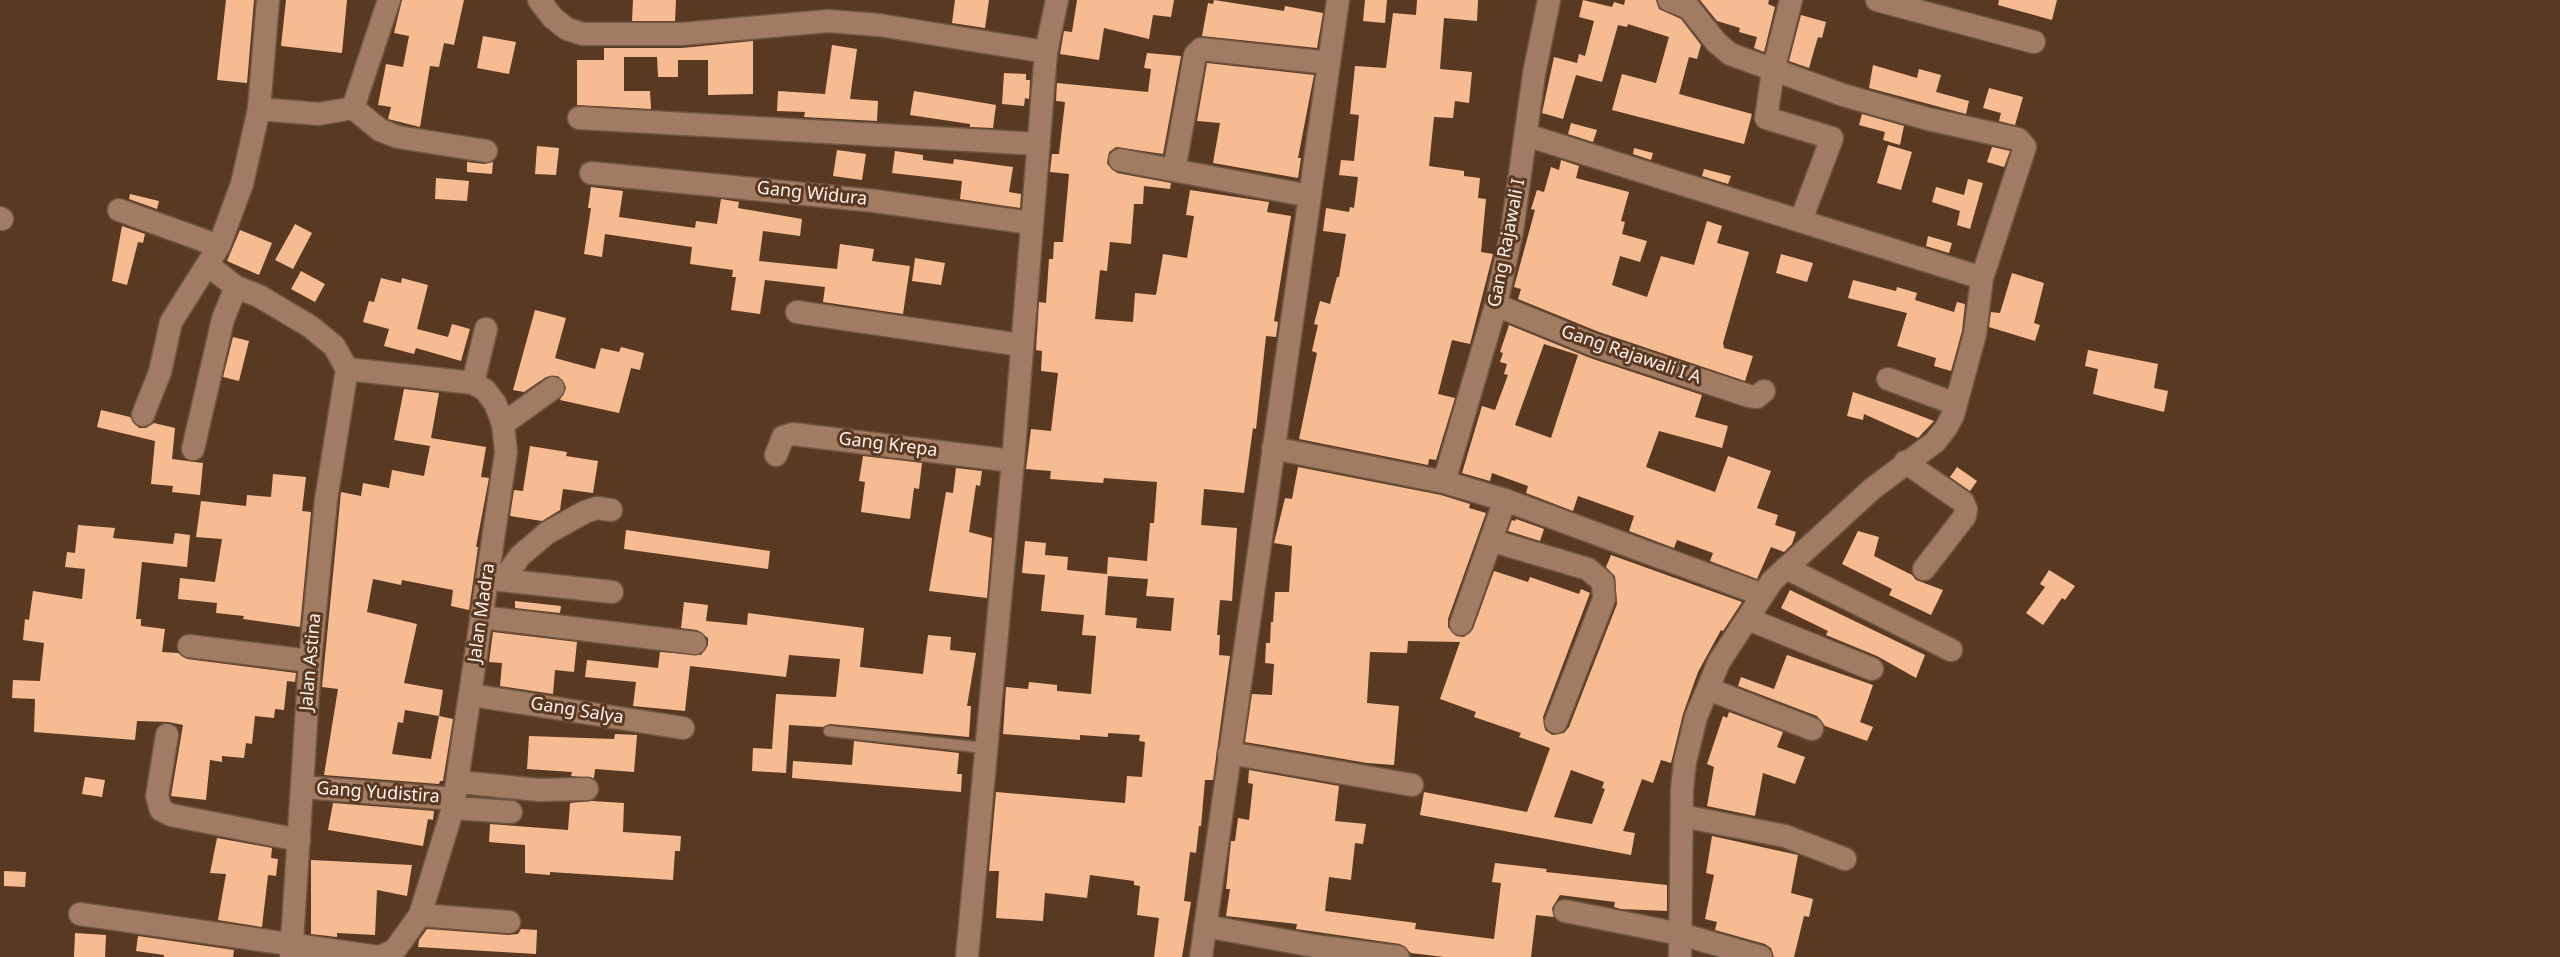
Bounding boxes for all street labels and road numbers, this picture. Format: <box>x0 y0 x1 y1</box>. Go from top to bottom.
street label: Gang Widura <box>756 177 868 211</box>
street label: Gang Rajawali I <box>1484 177 1530 309</box>
street label: Gang Rajawali I A <box>1558 321 1704 389</box>
street label: Gang Krepa <box>837 428 939 462</box>
street label: Jalan Madra <box>464 562 500 664</box>
street label: Jalan Astina <box>296 612 326 712</box>
street label: Gang Salya <box>529 693 625 729</box>
street label: Gang Yudistira <box>316 778 440 808</box>

